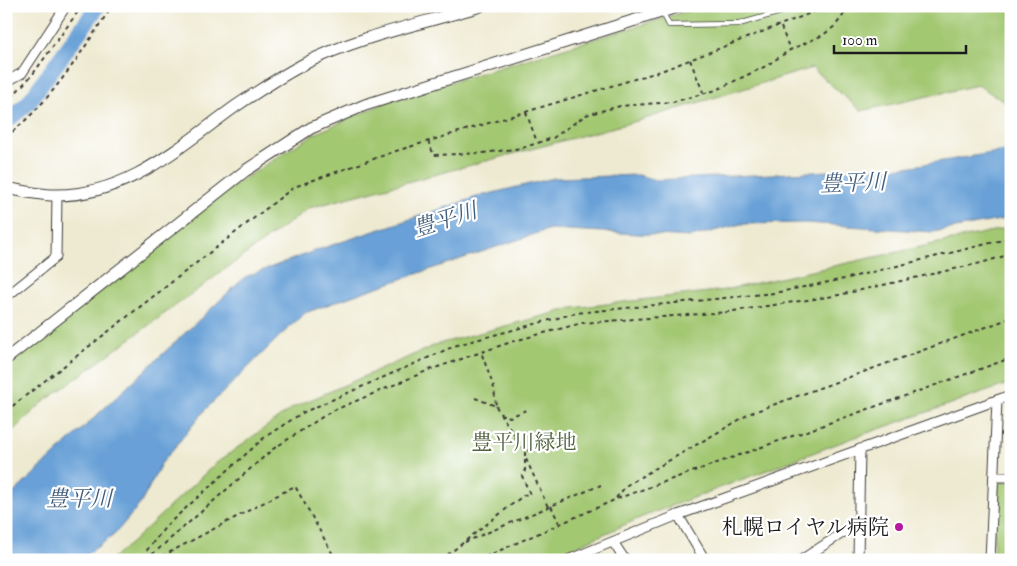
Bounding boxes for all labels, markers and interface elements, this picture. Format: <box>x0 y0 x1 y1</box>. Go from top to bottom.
scale bar <box>834 22 967 54</box>
text: 100 m <box>842 31 878 50</box>
water label: 豊平川 <box>820 168 888 198</box>
water label: 豊平川 <box>409 196 483 244</box>
park label: 豊平川緑地 <box>472 429 577 456</box>
water label: 豊平川 <box>46 485 114 513</box>
place label: 札幌ロイヤル病院 <box>722 514 889 541</box>
marker: 札幌ロイヤル病院 <box>893 521 905 533</box>

